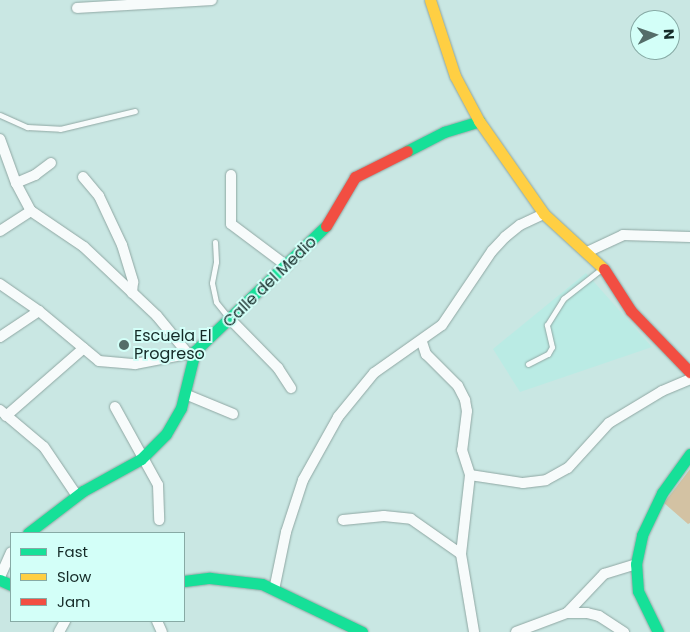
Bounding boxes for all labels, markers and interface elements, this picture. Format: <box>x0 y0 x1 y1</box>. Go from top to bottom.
north arrow <box>630 10 680 60</box>
text: N <box>659 28 679 40</box>
street label: Calle del Medio <box>219 232 321 332</box>
place label: Escuela El Progreso <box>134 326 212 364</box>
marker: Escuela El Progreso <box>118 339 130 351</box>
legend <box>10 532 185 622</box>
text: Fast <box>57 541 88 562</box>
text: Slow <box>57 566 91 587</box>
text: Jam <box>57 591 91 612</box>

